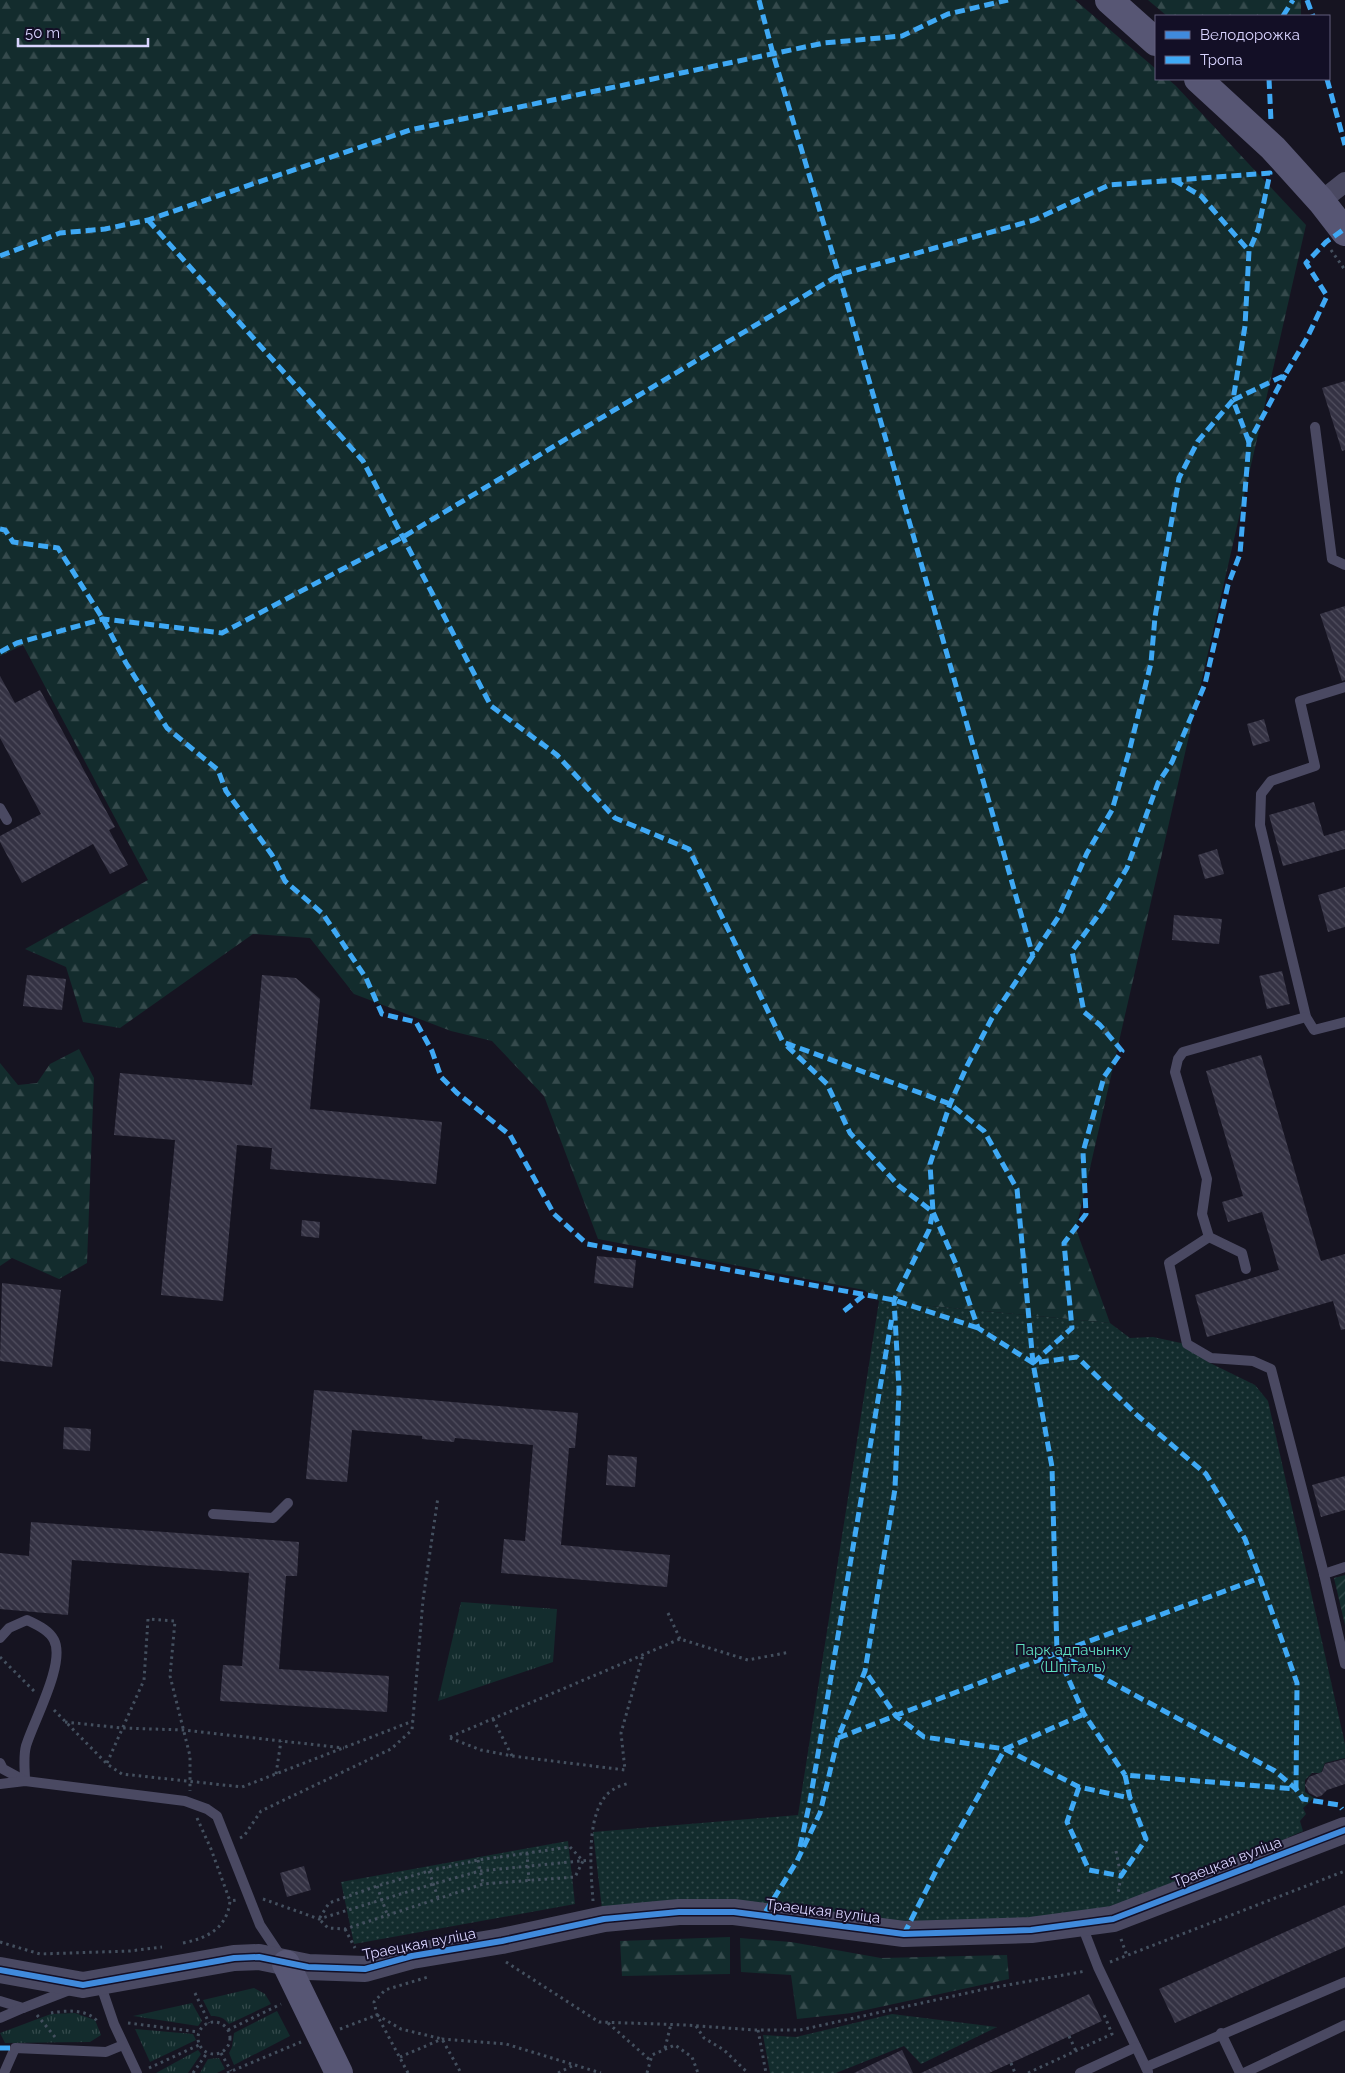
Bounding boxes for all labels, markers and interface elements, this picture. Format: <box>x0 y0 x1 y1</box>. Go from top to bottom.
scale bar <box>18 15 148 47</box>
legend <box>1155 15 1330 80</box>
text: 50 m <box>25 24 60 42</box>
text: Велодорожка <box>1200 26 1300 44</box>
text: Тропа <box>1200 51 1243 69</box>
park label: Парк адпачынку (Шпіталь) <box>1015 1641 1131 1676</box>
street label: Траецкая вуліца <box>1170 1833 1284 1891</box>
street label: Траецкая вуліца <box>765 1895 881 1927</box>
street label: Траецкая вуліца <box>361 1924 477 1964</box>

